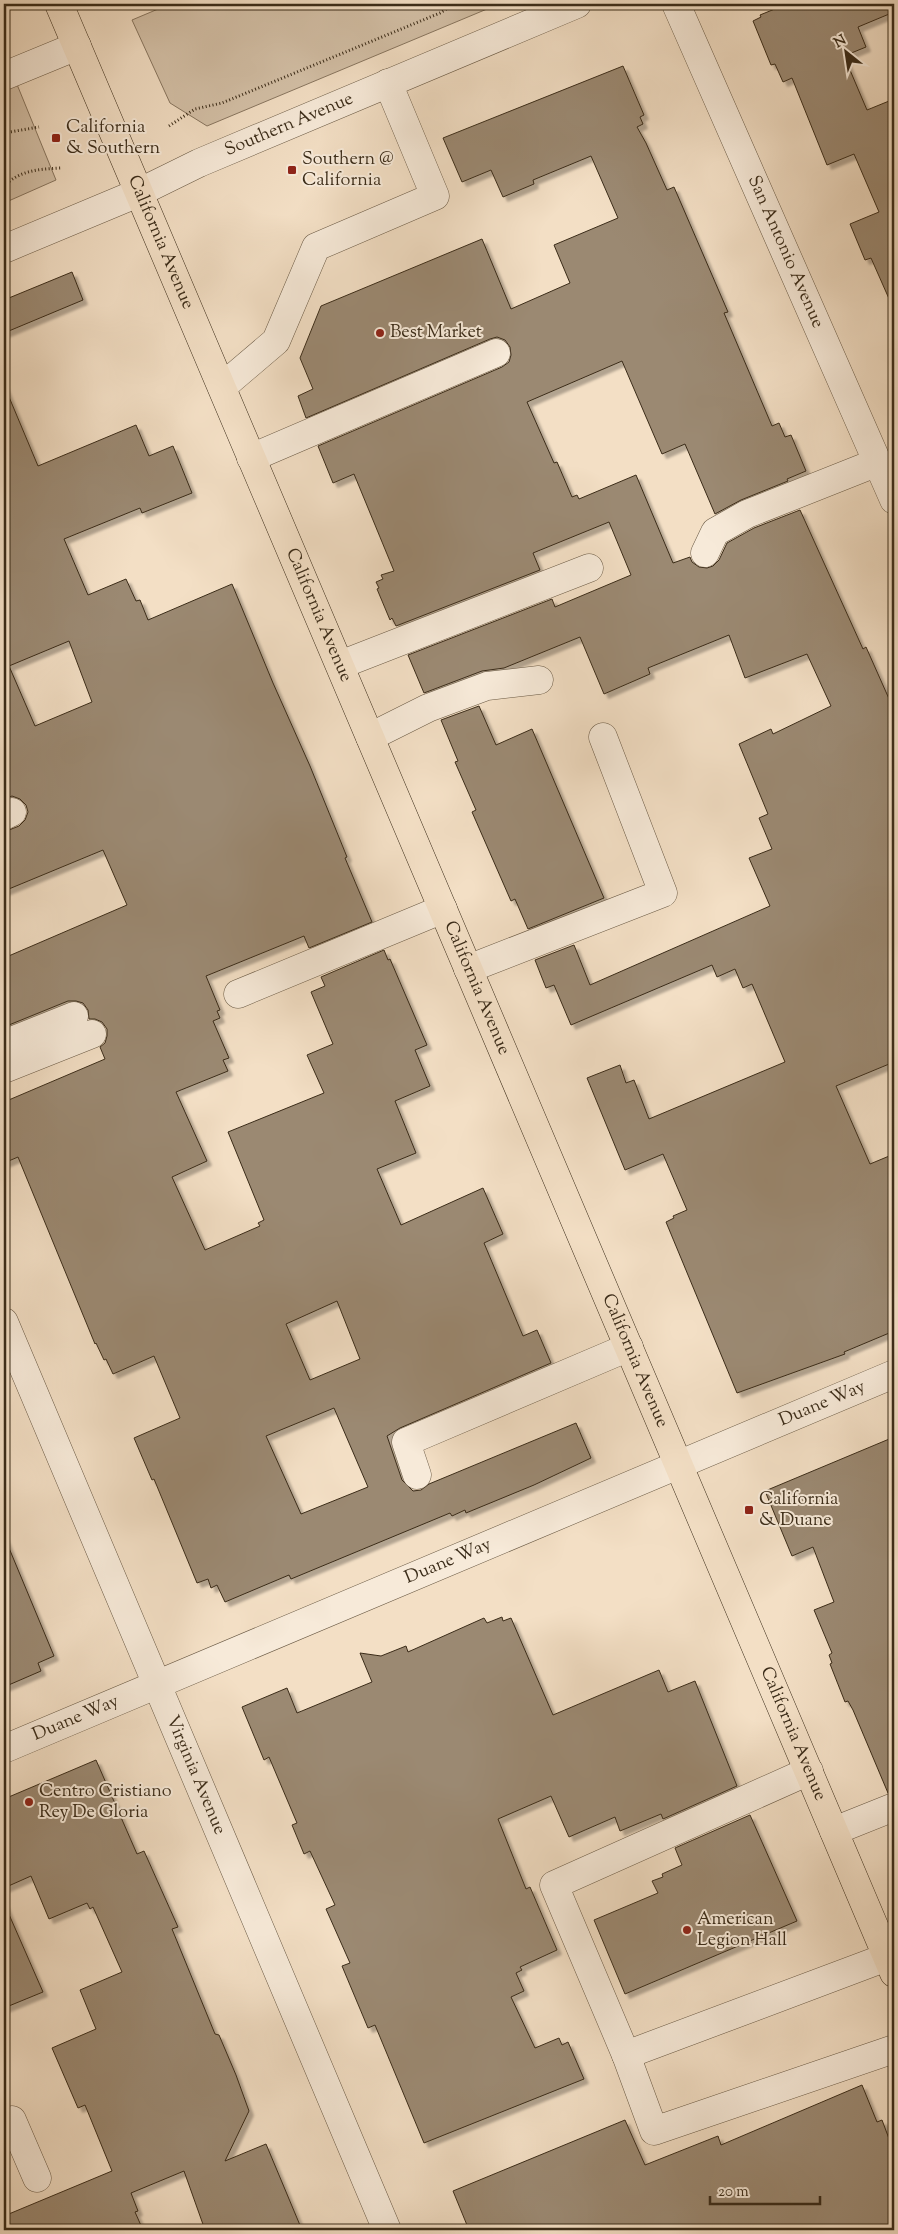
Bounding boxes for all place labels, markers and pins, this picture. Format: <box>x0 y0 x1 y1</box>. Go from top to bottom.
place label: California & Southern <box>66 115 161 162</box>
marker: California & Southern <box>50 132 62 144</box>
place label: Southern @ California <box>302 147 394 194</box>
marker: Southern @ California <box>286 164 298 176</box>
place label: Best Market <box>390 320 482 346</box>
marker: Best Market <box>374 327 386 339</box>
place label: California & Duane <box>759 1487 838 1534</box>
marker: California & Duane <box>743 1504 755 1516</box>
place label: Centro Cristiano Rey De Gloria <box>39 1779 172 1826</box>
marker: Centro Cristiano Rey De Gloria <box>23 1796 35 1808</box>
place label: American Legion Hall <box>697 1907 787 1954</box>
marker: American Legion Hall <box>681 1924 693 1936</box>

